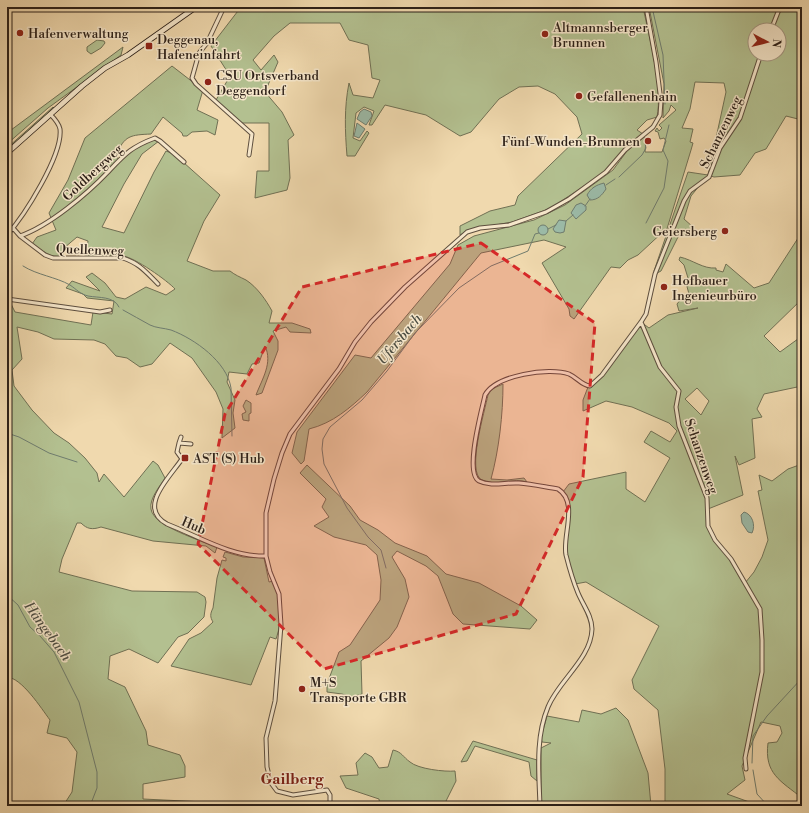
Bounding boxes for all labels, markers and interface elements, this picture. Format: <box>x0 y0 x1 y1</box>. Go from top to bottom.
place label: Altmannsberger Brunnen <box>552 20 648 51</box>
north arrow <box>747 22 787 62</box>
place label: Hafenverwaltung <box>28 26 129 42</box>
marker: Hafenverwaltung <box>15 28 25 38</box>
marker: Altmannsberger Brunnen <box>540 29 550 39</box>
place label: Deggenau, Hafeneinfahrt <box>157 32 241 63</box>
text: N <box>768 38 783 49</box>
marker: Deggenau, Hafeneinfahrt <box>144 41 154 51</box>
place label: CSU Ortsverband Deggendorf <box>216 68 319 99</box>
marker: CSU Ortsverband Deggendorf <box>203 77 213 87</box>
place label: Gefallenenhain <box>587 89 677 105</box>
marker: Gefallenenhain <box>574 91 584 101</box>
street label: Schanzenweg <box>696 93 745 171</box>
place label: Fünf-Wunden-Brunnen <box>501 134 640 150</box>
marker: Fünf-Wunden-Brunnen <box>643 136 653 146</box>
street label: Goldbergweg <box>59 141 126 205</box>
place label: Geiersberg <box>652 224 717 240</box>
marker: Geiersberg <box>720 226 730 236</box>
street label: Quellenweg <box>56 241 125 259</box>
place label: Hofbauer Ingenieurbüro <box>672 273 757 304</box>
marker: Hofbauer Ingenieurbüro <box>659 282 669 292</box>
water label: Ufersbach <box>373 310 426 369</box>
street label: Schanzenweg <box>681 417 722 496</box>
place label: AST (S) Hub <box>192 451 264 467</box>
marker: AST (S) Hub <box>180 453 190 463</box>
street label: Hub <box>179 514 208 538</box>
water label: Hängebach <box>19 598 75 665</box>
place label: M+S Transporte GBR <box>310 675 407 706</box>
marker: M+S Transporte GBR <box>297 684 307 694</box>
district label: Gailberg <box>260 770 324 789</box>

